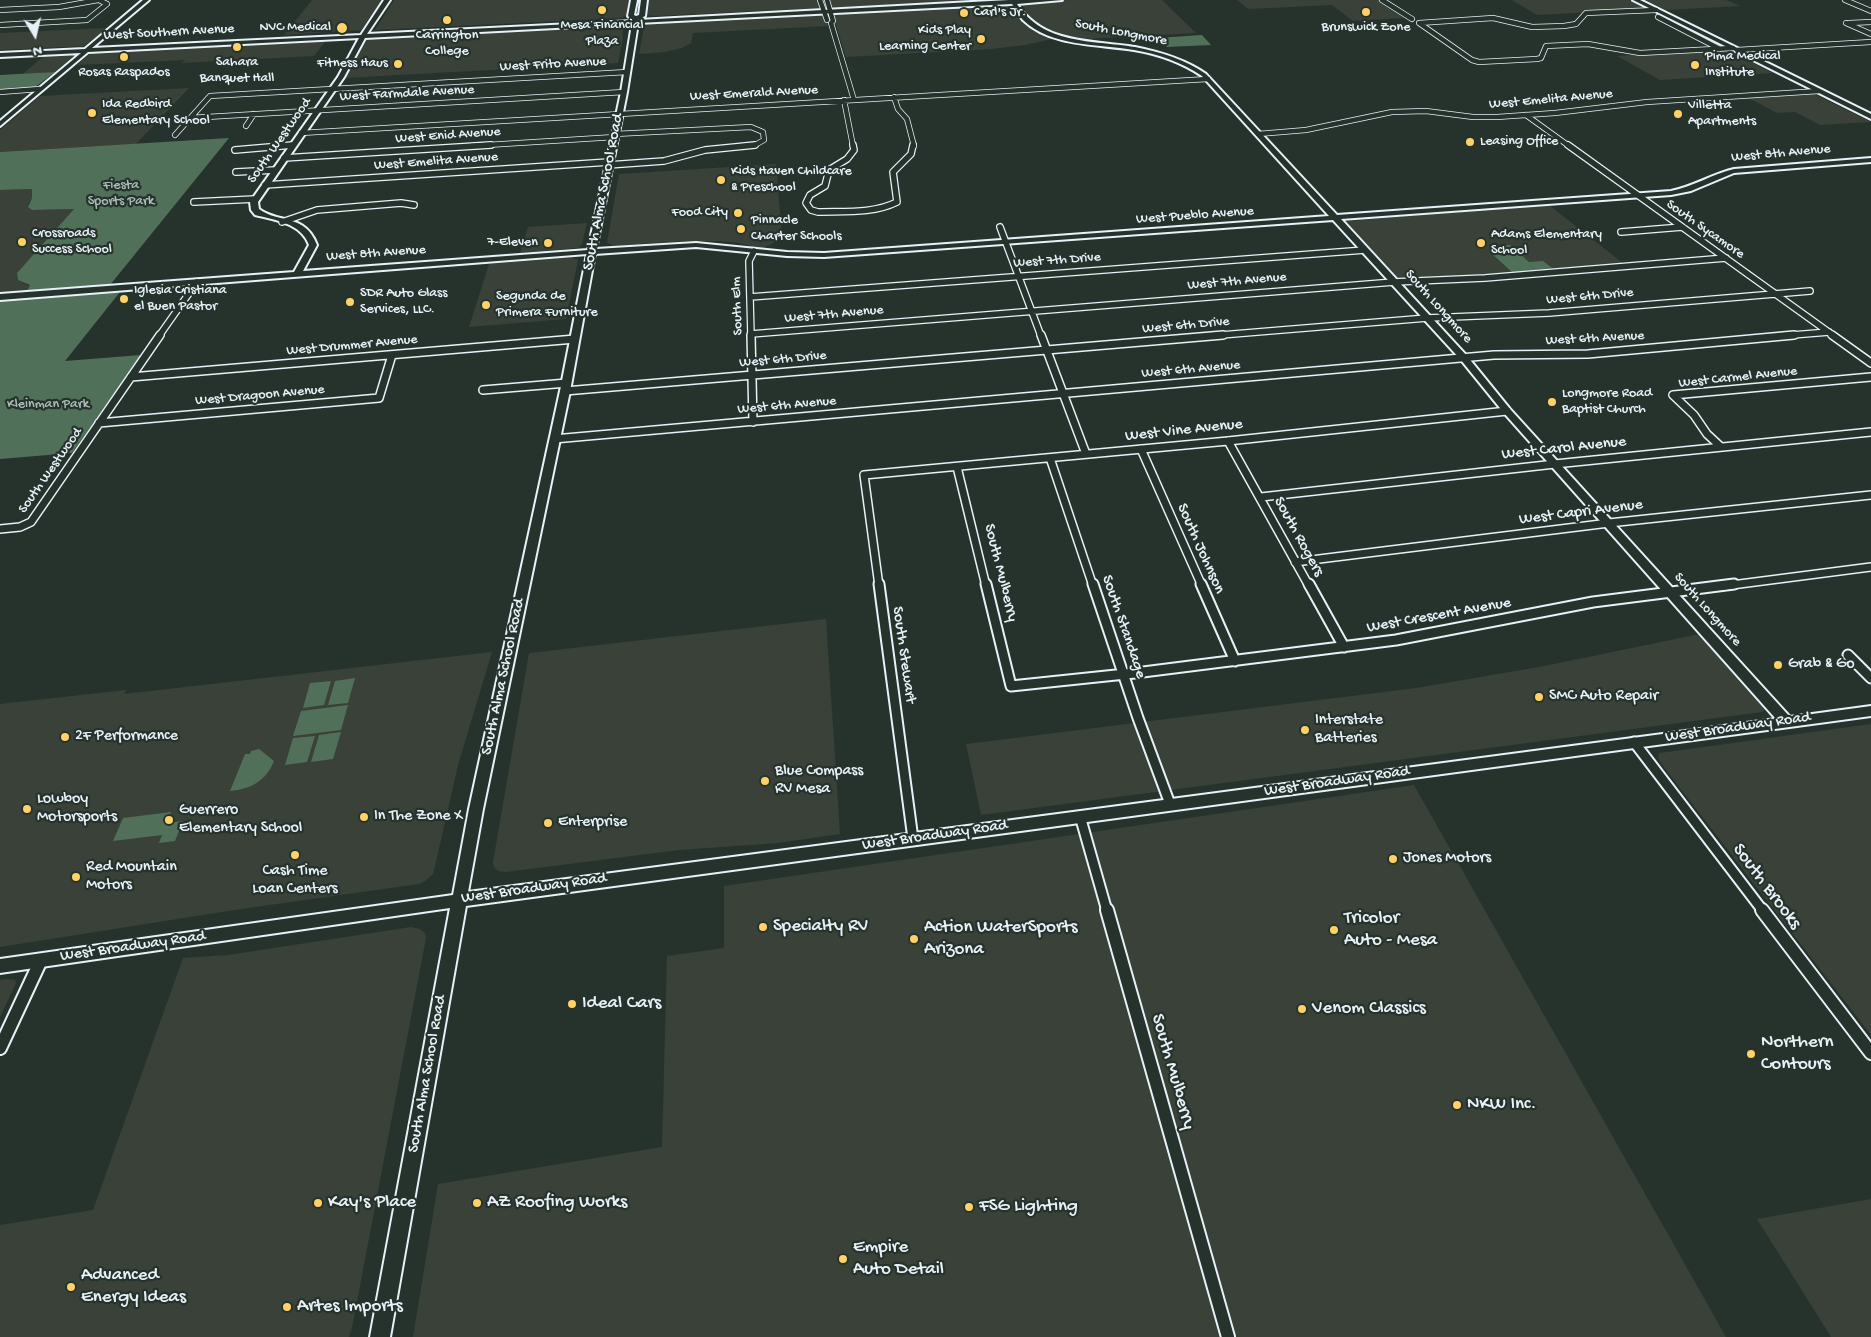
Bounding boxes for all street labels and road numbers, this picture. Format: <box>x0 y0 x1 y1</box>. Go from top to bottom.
street label: South Longmore <box>1074 16 1168 50</box>
street label: West Southern Avenue <box>103 21 235 45</box>
street label: West Frito Avenue <box>499 54 607 76</box>
street label: West Farmdale Avenue <box>339 82 475 106</box>
street label: West Emerald Avenue <box>689 82 819 106</box>
street label: West Emelita Avenue <box>1488 86 1614 114</box>
street label: South Westwood <box>244 95 316 187</box>
street label: South Alma School Road <box>579 112 629 272</box>
street label: West Enid Avenue <box>395 124 501 148</box>
street label: West 8th Avenue <box>1731 141 1831 167</box>
street label: West Emelita Avenue <box>373 149 499 175</box>
street label: South Sycamore <box>1662 197 1748 263</box>
street label: West Pueblo Avenue <box>1136 204 1254 228</box>
street label: West 8th Avenue <box>326 242 426 266</box>
street label: West 7th Drive <box>1013 250 1101 272</box>
street label: South Longmore <box>1401 267 1475 347</box>
street label: West 7th Avenue <box>1187 269 1287 295</box>
street label: South Elm <box>729 276 747 336</box>
street label: West 6th Drive <box>1546 285 1634 309</box>
street label: West 7th Avenue <box>784 302 884 328</box>
street label: West 6th Drive <box>1142 314 1230 338</box>
street label: West 6th Avenue <box>1545 328 1645 350</box>
street label: West Drummer Avenue <box>286 332 418 360</box>
street label: West 6th Drive <box>739 348 827 372</box>
street label: West 6th Avenue <box>1141 357 1241 383</box>
street label: West Carmel Avenue <box>1678 363 1798 393</box>
street label: West Dragoon Avenue <box>195 382 325 410</box>
street label: West 6th Avenue <box>737 393 837 419</box>
street label: West Vine Avenue <box>1124 415 1244 447</box>
street label: South Westwood <box>15 425 87 517</box>
street label: West Carol Avenue <box>1501 433 1627 465</box>
street label: South Rogers <box>1268 494 1328 580</box>
street label: West Capri Avenue <box>1518 496 1644 530</box>
street label: South Johnson <box>1172 501 1228 597</box>
street label: South Mulberry <box>979 522 1021 624</box>
street label: South Longmore <box>1670 570 1744 650</box>
street label: South Standage <box>1096 573 1150 681</box>
street label: West Crescent Avenue <box>1365 594 1513 638</box>
street label: South Alma School Road <box>478 597 530 757</box>
street label: South Stewart <box>887 605 919 705</box>
street label: West Broadway Road <box>1664 708 1812 748</box>
street label: West Broadway Road <box>1263 762 1411 802</box>
street label: West Broadway Road <box>861 816 1009 856</box>
street label: South Brooks <box>1726 840 1806 934</box>
street label: West Broadway Road <box>460 869 608 909</box>
street label: West Broadway Road <box>59 927 207 967</box>
street label: South Alma School Road <box>405 994 451 1154</box>
street label: South Mulberry <box>1145 1012 1199 1132</box>

